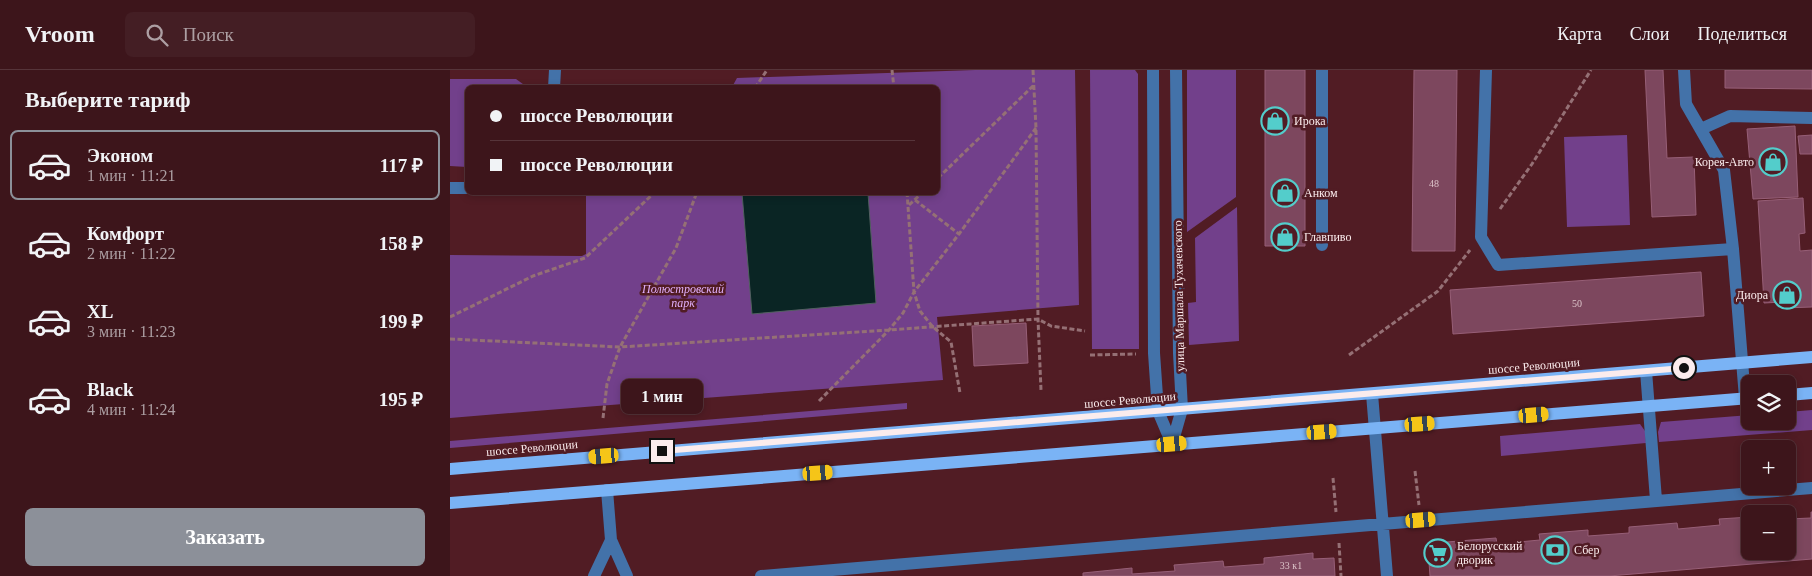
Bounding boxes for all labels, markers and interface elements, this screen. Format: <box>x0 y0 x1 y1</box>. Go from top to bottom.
search box <box>125 12 475 57</box>
text: Vroom <box>25 21 95 47</box>
icon: search <box>143 21 171 49</box>
text: Поиск <box>183 24 234 45</box>
text: Карта <box>1557 24 1602 44</box>
text: Слои <box>1630 24 1669 44</box>
text: Поделиться <box>1697 24 1787 44</box>
text: Выберите тариф <box>25 87 191 112</box>
text: шоссе Революции <box>520 105 673 126</box>
shop icon: Ирока <box>1260 106 1290 136</box>
place label: Ирока <box>1294 114 1326 128</box>
icon: car <box>27 143 72 188</box>
text: Эконом <box>87 145 153 166</box>
shop icon: Корея-Авто <box>1758 147 1788 177</box>
text: шоссе Революции <box>520 154 673 175</box>
text: 117 ₽ <box>380 155 423 176</box>
place label: Корея-Авто <box>1695 155 1754 169</box>
text: 1 мин · 11:21 <box>87 167 175 184</box>
shop icon: Анком <box>1270 178 1300 208</box>
house number: 48 <box>1429 178 1439 189</box>
place label: Анком <box>1304 186 1338 200</box>
street label: улица Маршала Тухачевского <box>1171 220 1187 372</box>
icon: car <box>27 221 72 266</box>
shop icon: Главпиво <box>1270 222 1300 252</box>
text: Комфорт <box>87 223 164 244</box>
place label: Главпиво <box>1304 230 1351 244</box>
text: 158 ₽ <box>379 233 423 254</box>
text: 2 мин · 11:22 <box>87 245 175 262</box>
shop icon: Диора <box>1772 280 1802 310</box>
park label: Полюстровский парк <box>641 282 724 310</box>
place label: Диора <box>1736 288 1769 302</box>
house number: 50 <box>1572 298 1582 309</box>
icon: car <box>27 299 72 344</box>
text: XL <box>87 301 113 322</box>
text: 199 ₽ <box>379 311 423 332</box>
text: 3 мин · 11:23 <box>87 323 175 340</box>
street label: шоссе Революции <box>1487 355 1581 377</box>
route start <box>1673 357 1695 379</box>
map controls <box>1741 375 1796 560</box>
button: layers <box>1741 375 1796 430</box>
icon: car <box>27 377 72 422</box>
callout: 1 мин <box>621 378 703 414</box>
text: Black <box>87 379 133 400</box>
text: 1 мин <box>641 388 683 405</box>
text: 195 ₽ <box>379 389 423 410</box>
street label: шоссе Революции <box>1083 389 1177 411</box>
text: 4 мин · 11:24 <box>87 401 175 418</box>
car <box>1518 406 1549 424</box>
car <box>1404 415 1435 433</box>
car <box>1306 423 1337 441</box>
car <box>1156 435 1187 453</box>
street label: шоссе Революции <box>485 437 579 459</box>
route end <box>651 440 673 462</box>
button: + <box>1741 440 1796 495</box>
car <box>588 447 619 465</box>
car <box>802 464 833 482</box>
button: − <box>1741 505 1796 560</box>
button: Заказать <box>25 508 425 566</box>
car <box>1405 511 1436 529</box>
bank icon: Сбер <box>1540 535 1570 565</box>
supermarket icon: Белорусский дворик <box>1423 538 1453 568</box>
place label: Белорусский дворик <box>1457 539 1523 567</box>
place label: Сбер <box>1574 543 1599 557</box>
house number: 33 к1 <box>1280 560 1302 571</box>

